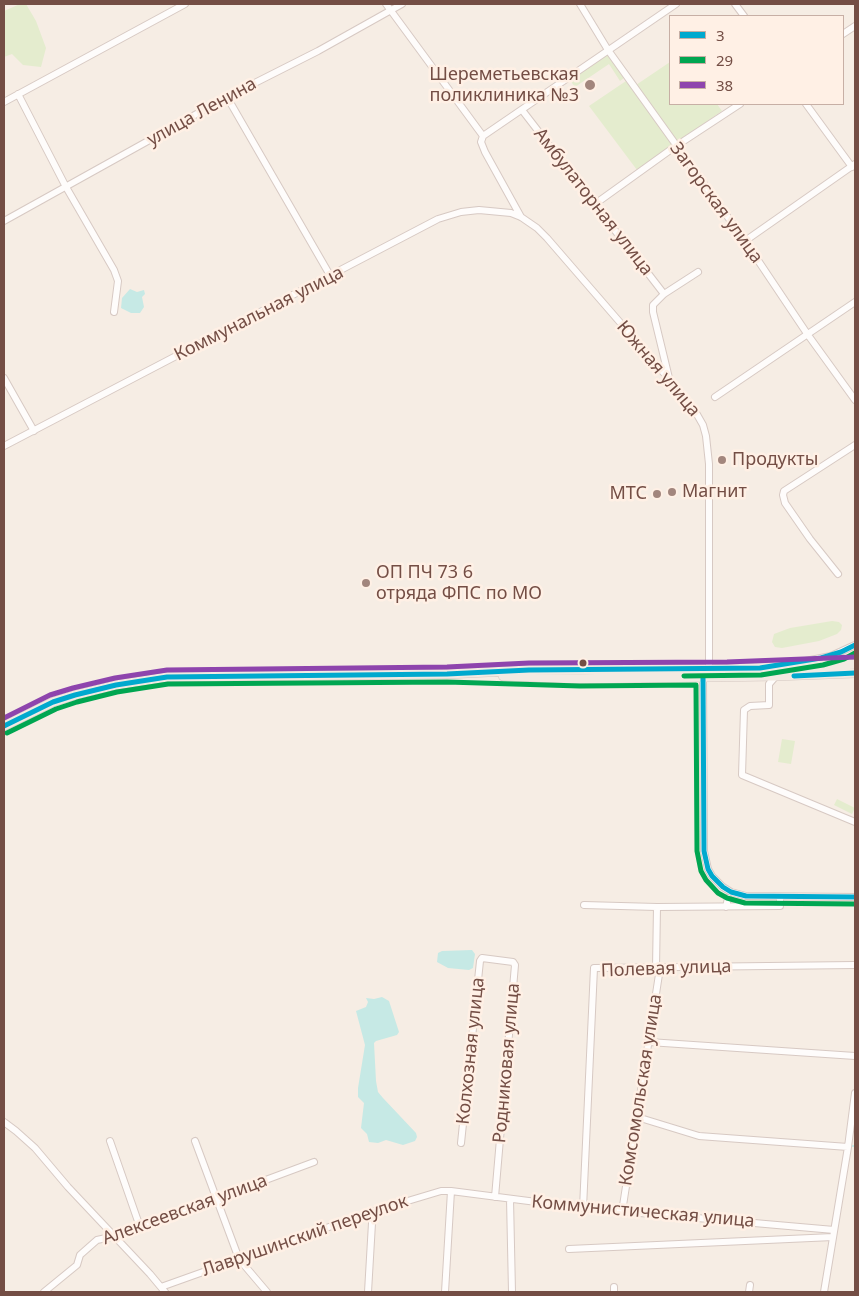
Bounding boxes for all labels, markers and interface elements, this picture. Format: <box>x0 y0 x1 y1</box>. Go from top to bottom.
legend <box>669 15 844 105</box>
text: 3 <box>716 25 725 45</box>
text: 29 <box>716 50 733 70</box>
place label: Шереметьевская поликлиника №3 <box>429 64 579 106</box>
street label: улица Ленина <box>144 73 260 151</box>
text: 38 <box>716 75 733 95</box>
marker: Шереметьевская поликлиника №3 <box>583 78 597 92</box>
street label: Амбулаторная улица <box>529 124 657 280</box>
street label: Загорская улица <box>665 138 767 268</box>
street label: Коммунальная улица <box>171 262 347 366</box>
street label: Южная улица <box>612 317 704 421</box>
place label: Продукты <box>732 449 818 471</box>
marker: Продукты <box>716 454 728 466</box>
place label: Магнит <box>682 481 747 503</box>
place label: МТС <box>610 483 647 505</box>
marker: Магнит <box>666 486 678 498</box>
marker: МТС <box>651 488 663 500</box>
place label: ОП ПЧ 73 6 отряда ФПС по МО <box>376 562 542 604</box>
marker: ОП ПЧ 73 6 отряда ФПС по МО <box>360 577 372 589</box>
unlabelled marker <box>578 658 588 668</box>
street label: Полевая улица <box>600 956 732 982</box>
street label: Колхозная улица <box>453 976 489 1126</box>
street label: Родниковая улица <box>489 982 525 1144</box>
street label: Комсомольская улица <box>615 993 667 1187</box>
street label: Алексеевская улица <box>100 1170 270 1250</box>
street label: Лаврушинский переулок <box>199 1191 411 1281</box>
street label: Коммунистическая улица <box>531 1191 755 1233</box>

